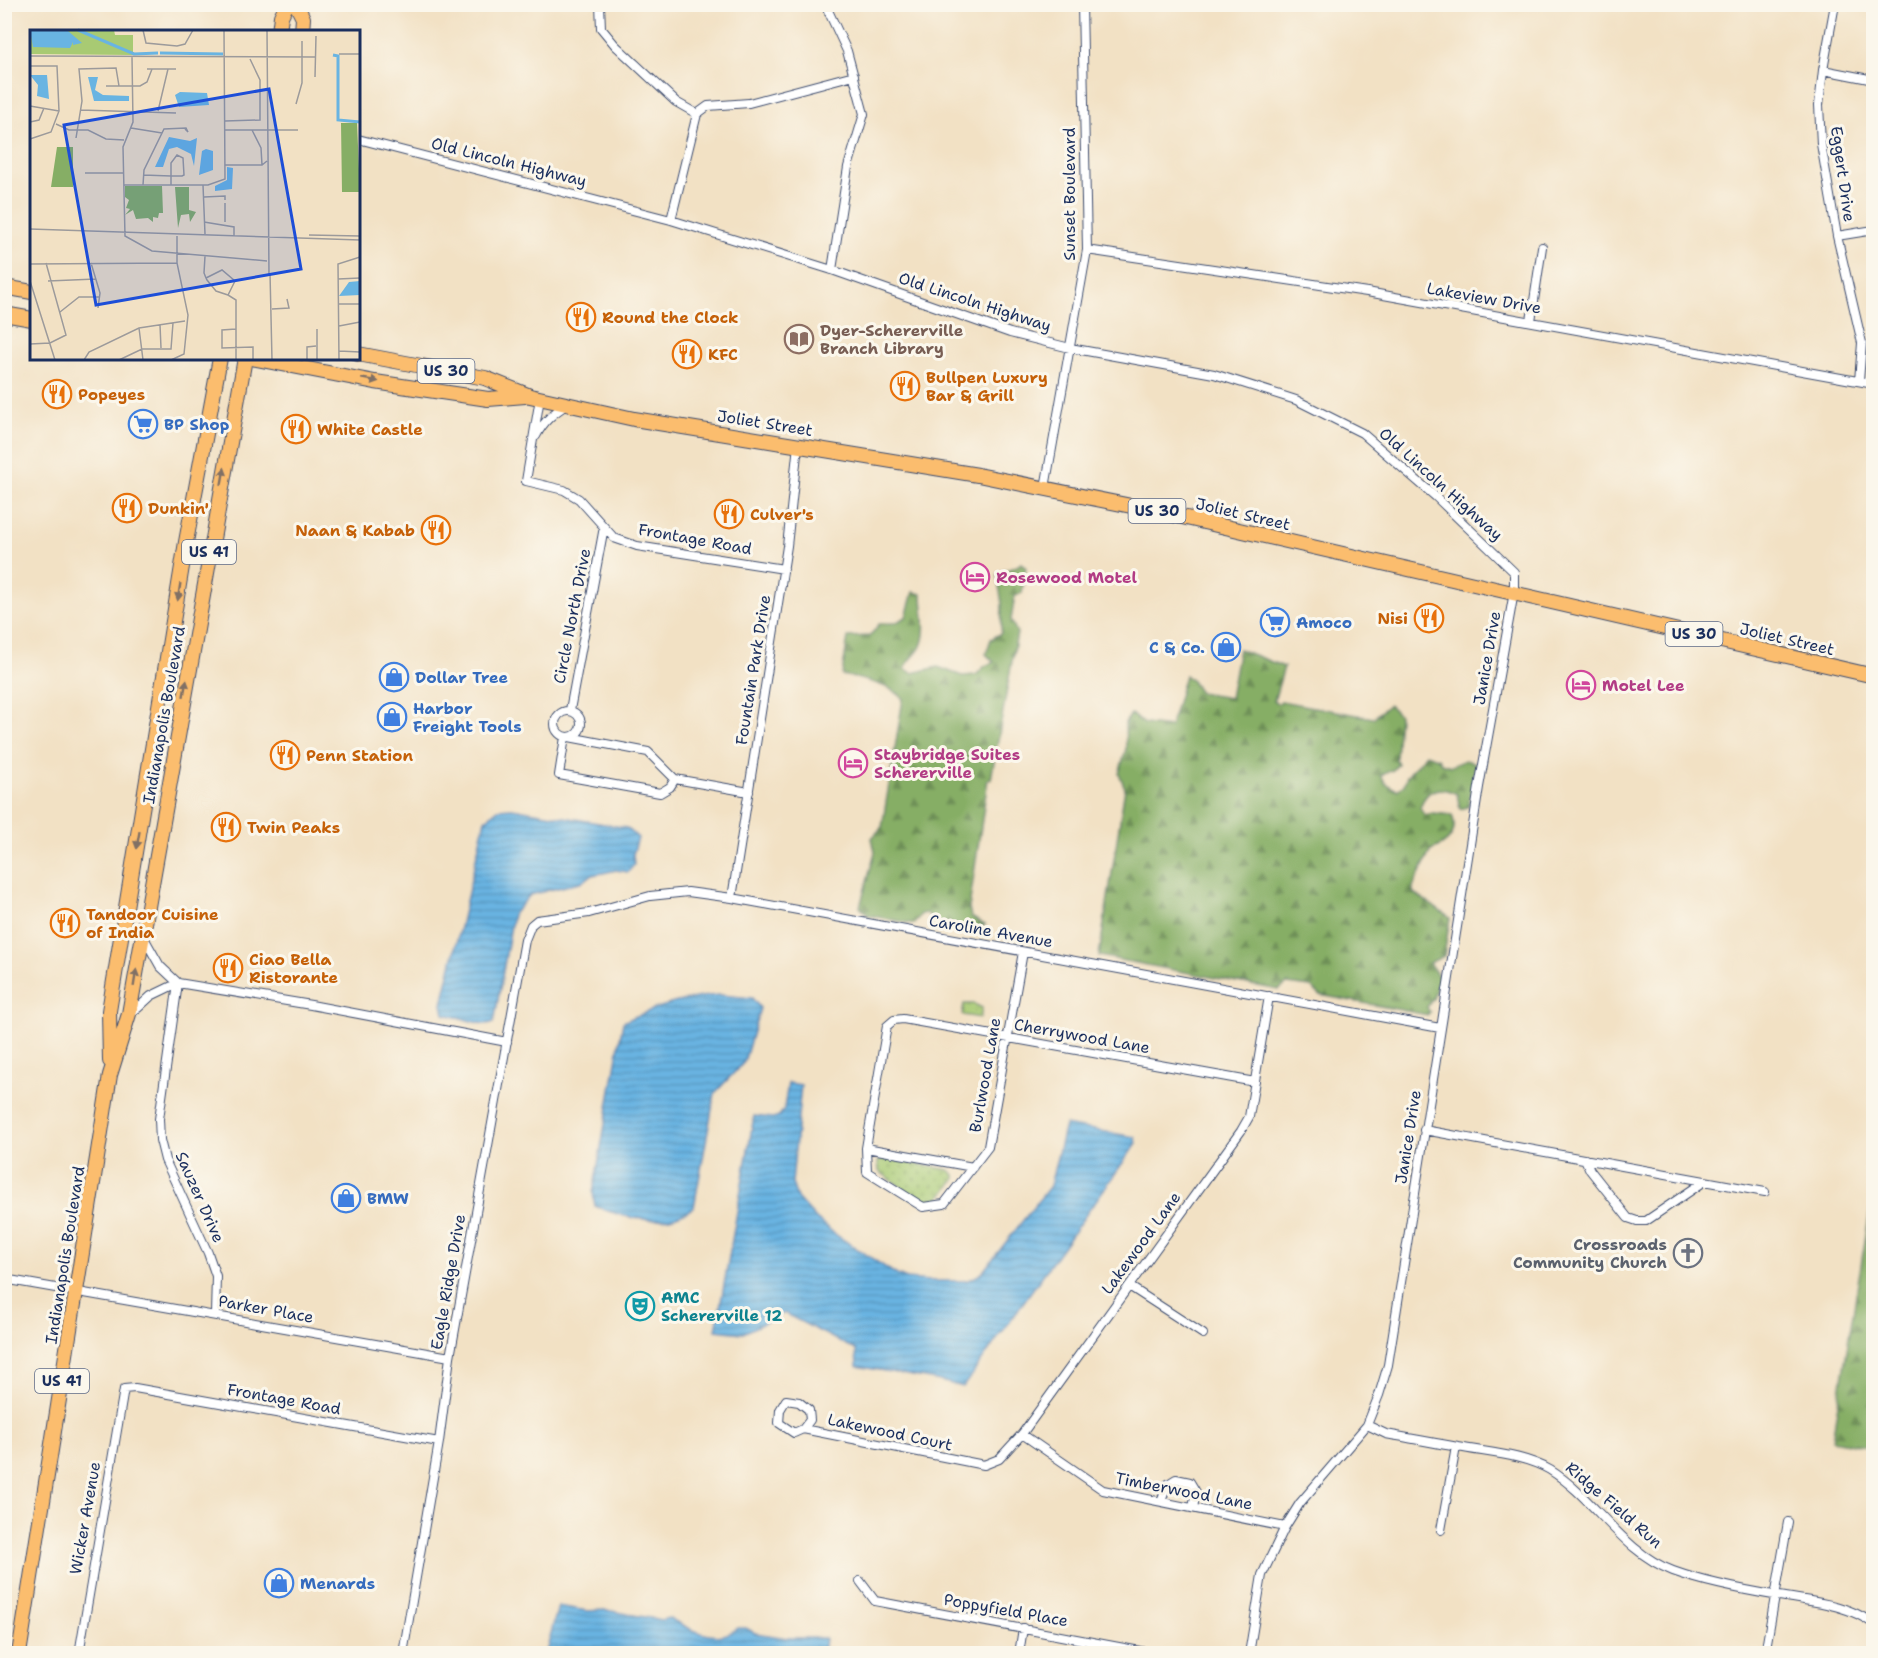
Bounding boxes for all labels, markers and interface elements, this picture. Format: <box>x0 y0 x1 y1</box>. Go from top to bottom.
inset map <box>30 30 360 360</box>
street label: Eggert Drive <box>1826 125 1860 223</box>
street label: Sunset Boulevard <box>1059 127 1080 261</box>
street label: Old Lincoln Highway <box>429 133 589 191</box>
street label: Old Lincoln Highway <box>896 267 1054 337</box>
street label: Lakeview Drive <box>1425 278 1543 318</box>
restaurant icon: Round the Clock <box>565 301 597 333</box>
place label: Round the Clock <box>602 307 739 328</box>
place label: Dyer-Schererville Branch Library <box>820 320 964 359</box>
library icon: Dyer-Schererville Branch Library <box>783 323 815 355</box>
restaurant icon: KFC <box>671 338 703 370</box>
place label: KFC <box>708 344 738 365</box>
road number: US 30 <box>418 359 474 383</box>
place label: Bullpen Luxury Bar & Grill <box>926 367 1048 406</box>
restaurant icon: Bullpen Luxury Bar & Grill <box>889 370 921 402</box>
one-way arrow <box>361 376 380 385</box>
restaurant icon: Popeyes <box>41 378 73 410</box>
place label: Popeyes <box>78 384 145 405</box>
street label: Joliet Street <box>716 405 814 441</box>
supermarket icon: BP Shop <box>127 408 159 440</box>
restaurant icon: White Castle <box>280 413 312 445</box>
place label: BP Shop <box>164 414 230 435</box>
place label: White Castle <box>317 419 423 440</box>
street label: Old Lincoln Highway <box>1375 423 1507 545</box>
one-way arrow <box>219 466 228 485</box>
restaurant icon: Dunkin' <box>111 492 143 524</box>
street label: Joliet Street <box>1194 493 1292 535</box>
place label: Dunkin' <box>148 498 209 519</box>
restaurant icon: Culver's <box>713 498 745 530</box>
road number: US 30 <box>1128 499 1186 523</box>
place label: Culver's <box>750 504 814 525</box>
restaurant icon: Naan & Kabab <box>420 514 452 546</box>
street label: Frontage Road <box>637 519 753 559</box>
place label: Naan & Kabab <box>295 520 415 541</box>
road number: US 41 <box>182 540 236 564</box>
street label: Circle North Drive <box>549 546 595 686</box>
hotel icon: Rosewood Motel <box>959 561 991 593</box>
place label: Rosewood Motel <box>996 567 1138 588</box>
one-way arrow <box>174 583 183 602</box>
street label: Fountain Park Drive <box>731 593 775 747</box>
restaurant icon: Nisi <box>1413 602 1445 634</box>
supermarket icon: Amoco <box>1259 606 1291 638</box>
place label: Nisi <box>1377 608 1408 629</box>
street label: Janice Drive <box>1468 609 1506 707</box>
place label: Amoco <box>1296 612 1352 633</box>
street label: Joliet Street <box>1738 618 1836 660</box>
road number: US 30 <box>1666 622 1722 646</box>
street label: Indianapolis Boulevard <box>138 625 190 805</box>
shop icon: C & Co. <box>1210 631 1242 663</box>
place label: C & Co. <box>1149 637 1205 658</box>
shop icon: Dollar Tree <box>378 661 410 693</box>
place label: Dollar Tree <box>415 667 509 688</box>
hotel icon: Motel Lee <box>1565 669 1597 701</box>
place label: Motel Lee <box>1602 675 1685 696</box>
one-way arrow <box>181 679 190 698</box>
place label: Harbor Freight Tools <box>413 698 522 737</box>
shop icon: Harbor Freight Tools <box>376 701 408 733</box>
restaurant icon: Penn Station <box>269 739 301 771</box>
place label: Staybridge Suites Schererville <box>874 744 1020 783</box>
place label: Penn Station <box>306 745 413 766</box>
hotel icon: Staybridge Suites Schererville <box>837 747 869 779</box>
restaurant icon: Twin Peaks <box>210 811 242 843</box>
place label: Twin Peaks <box>247 817 340 838</box>
one-way arrow <box>134 831 143 850</box>
place label: Tandoor Cuisine of India <box>86 904 219 943</box>
restaurant icon: Tandoor Cuisine of India <box>49 907 81 939</box>
street label: Caroline Avenue <box>927 910 1055 952</box>
place label: Ciao Bella Ristorante <box>249 949 339 988</box>
restaurant icon: Ciao Bella Ristorante <box>212 952 244 984</box>
one-way arrow <box>130 968 139 987</box>
street label: Cherrywood Lane <box>1012 1014 1152 1058</box>
street label: Burlwood Lane <box>965 1016 1005 1134</box>
street label: Janice Drive <box>1390 1088 1426 1186</box>
street label: Sauzer Drive <box>171 1148 229 1246</box>
street label: Indianapolis Boulevard <box>41 1164 89 1346</box>
shop icon: BMW <box>330 1182 362 1214</box>
street label: Lakewood Lane <box>1097 1187 1185 1299</box>
place label: BMW <box>367 1188 409 1209</box>
street label: Eagle Ridge Drive <box>426 1213 470 1351</box>
place label: Crossroads Community Church <box>1513 1234 1667 1273</box>
church icon: Crossroads Community Church <box>1672 1237 1704 1269</box>
place label: AMC Schererville 12 <box>661 1287 783 1326</box>
street label: Parker Place <box>217 1290 315 1328</box>
theatre icon: AMC Schererville 12 <box>624 1290 656 1322</box>
road number: US 41 <box>35 1369 89 1393</box>
street label: Frontage Road <box>226 1379 342 1419</box>
street label: Lakewood Court <box>826 1409 954 1455</box>
street label: Ridge Field Run <box>1561 1457 1667 1553</box>
street label: Wicker Avenue <box>65 1460 105 1576</box>
street label: Timberwood Lane <box>1114 1467 1254 1515</box>
shop icon: Menards <box>263 1567 295 1599</box>
place label: Menards <box>300 1573 375 1594</box>
street label: Poppyfield Place <box>942 1589 1070 1631</box>

